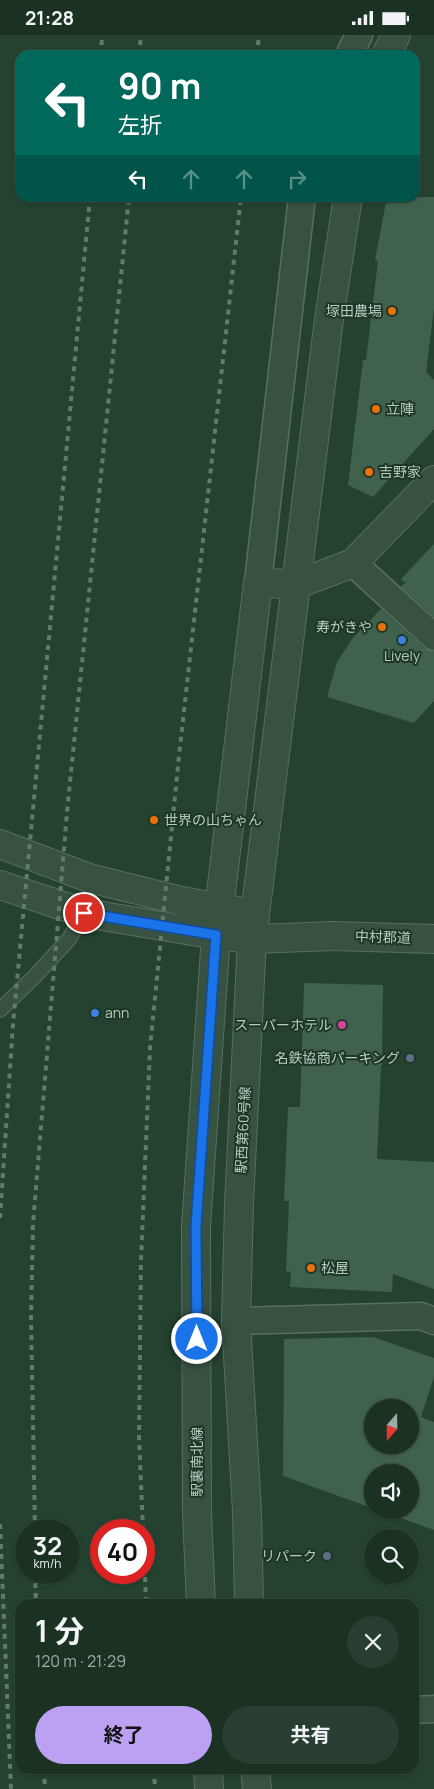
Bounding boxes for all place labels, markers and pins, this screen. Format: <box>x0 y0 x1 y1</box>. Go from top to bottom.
place label: 塚田農場 <box>326 301 382 320</box>
marker: 塚田農場 <box>386 305 398 317</box>
place label: 立陣 <box>386 399 414 418</box>
marker: 立陣 <box>370 403 382 415</box>
place label: 吉野家 <box>379 462 421 481</box>
marker: 吉野家 <box>363 466 375 478</box>
place label: 寿がきや <box>316 617 372 636</box>
marker: 寿がきや <box>376 621 388 633</box>
marker: Lively <box>396 634 408 646</box>
place label: Lively <box>384 646 421 665</box>
place label: 世界の山ちゃん <box>164 810 262 829</box>
marker: 世界の山ちゃん <box>148 814 160 826</box>
pin <box>63 892 105 934</box>
place label: ann <box>105 1003 129 1022</box>
marker: ann <box>89 1007 101 1019</box>
place label: スーパーホテル <box>234 1015 332 1034</box>
marker: スーパーホテル <box>336 1019 348 1031</box>
place label: 名鉄協商パーキング <box>274 1048 400 1067</box>
marker: 名鉄協商パーキング <box>404 1052 416 1064</box>
place label: 松屋 <box>321 1258 349 1277</box>
marker: 松屋 <box>305 1262 317 1274</box>
place label: リパーク <box>261 1546 317 1565</box>
marker: リパーク <box>321 1550 333 1562</box>

